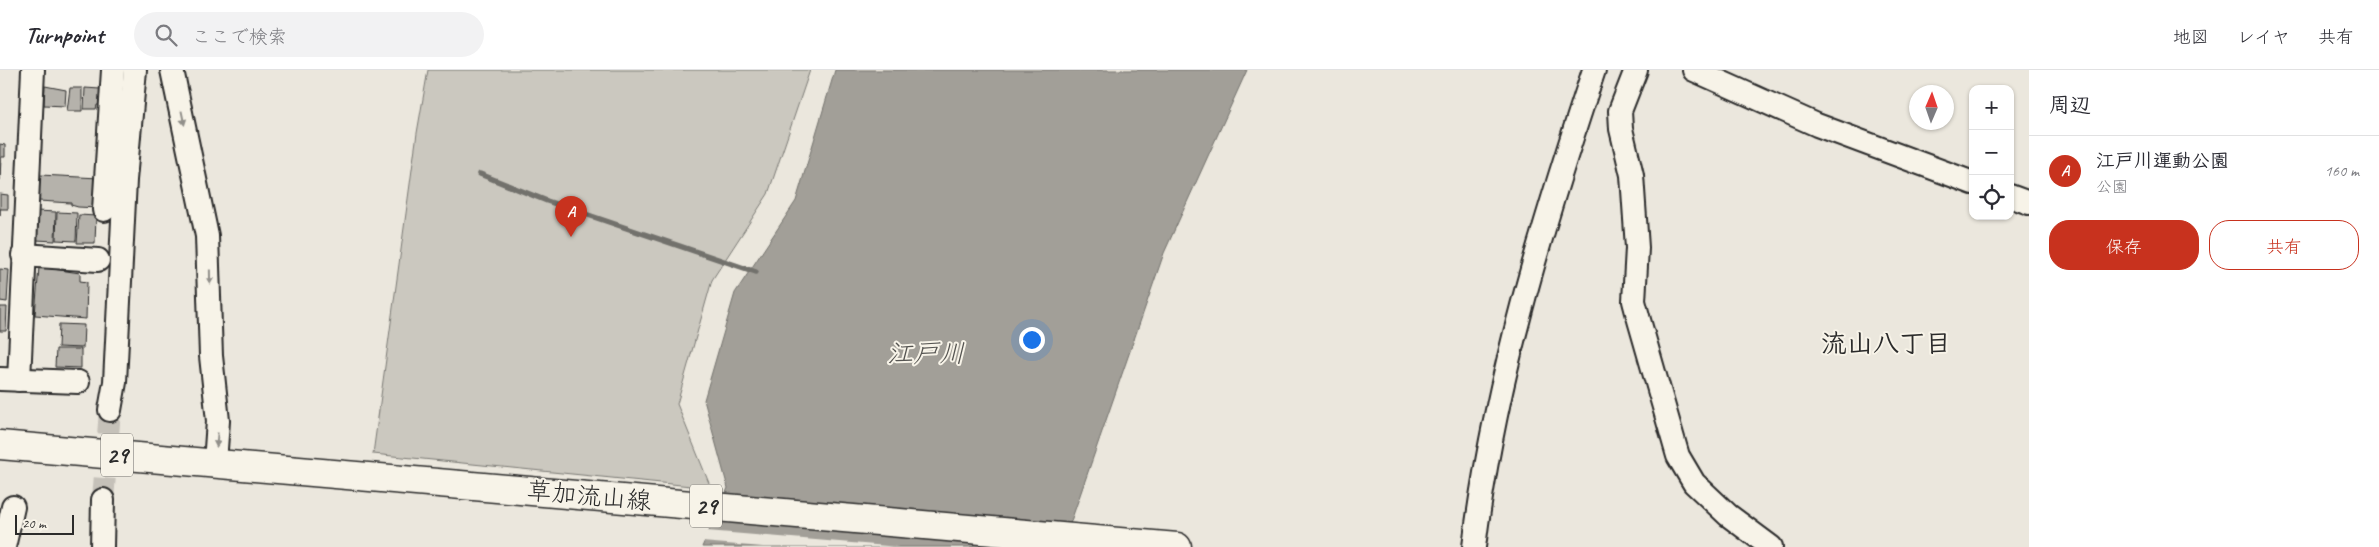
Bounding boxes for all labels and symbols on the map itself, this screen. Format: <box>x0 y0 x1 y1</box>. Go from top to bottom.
north arrow <box>1909 85 1954 130</box>
one-way arrow <box>179 110 187 125</box>
pin: A <box>555 196 587 237</box>
one-way arrow <box>206 270 214 286</box>
your location <box>1019 327 1045 353</box>
district label: 流山八丁目 <box>1821 327 1951 360</box>
water label: 江戸川 <box>887 337 965 370</box>
one-way arrow <box>213 432 221 448</box>
road number: 29 <box>101 434 133 476</box>
street label: 草加流山線 <box>525 475 653 517</box>
road number: 29 <box>690 484 722 528</box>
scale bar <box>15 512 74 535</box>

